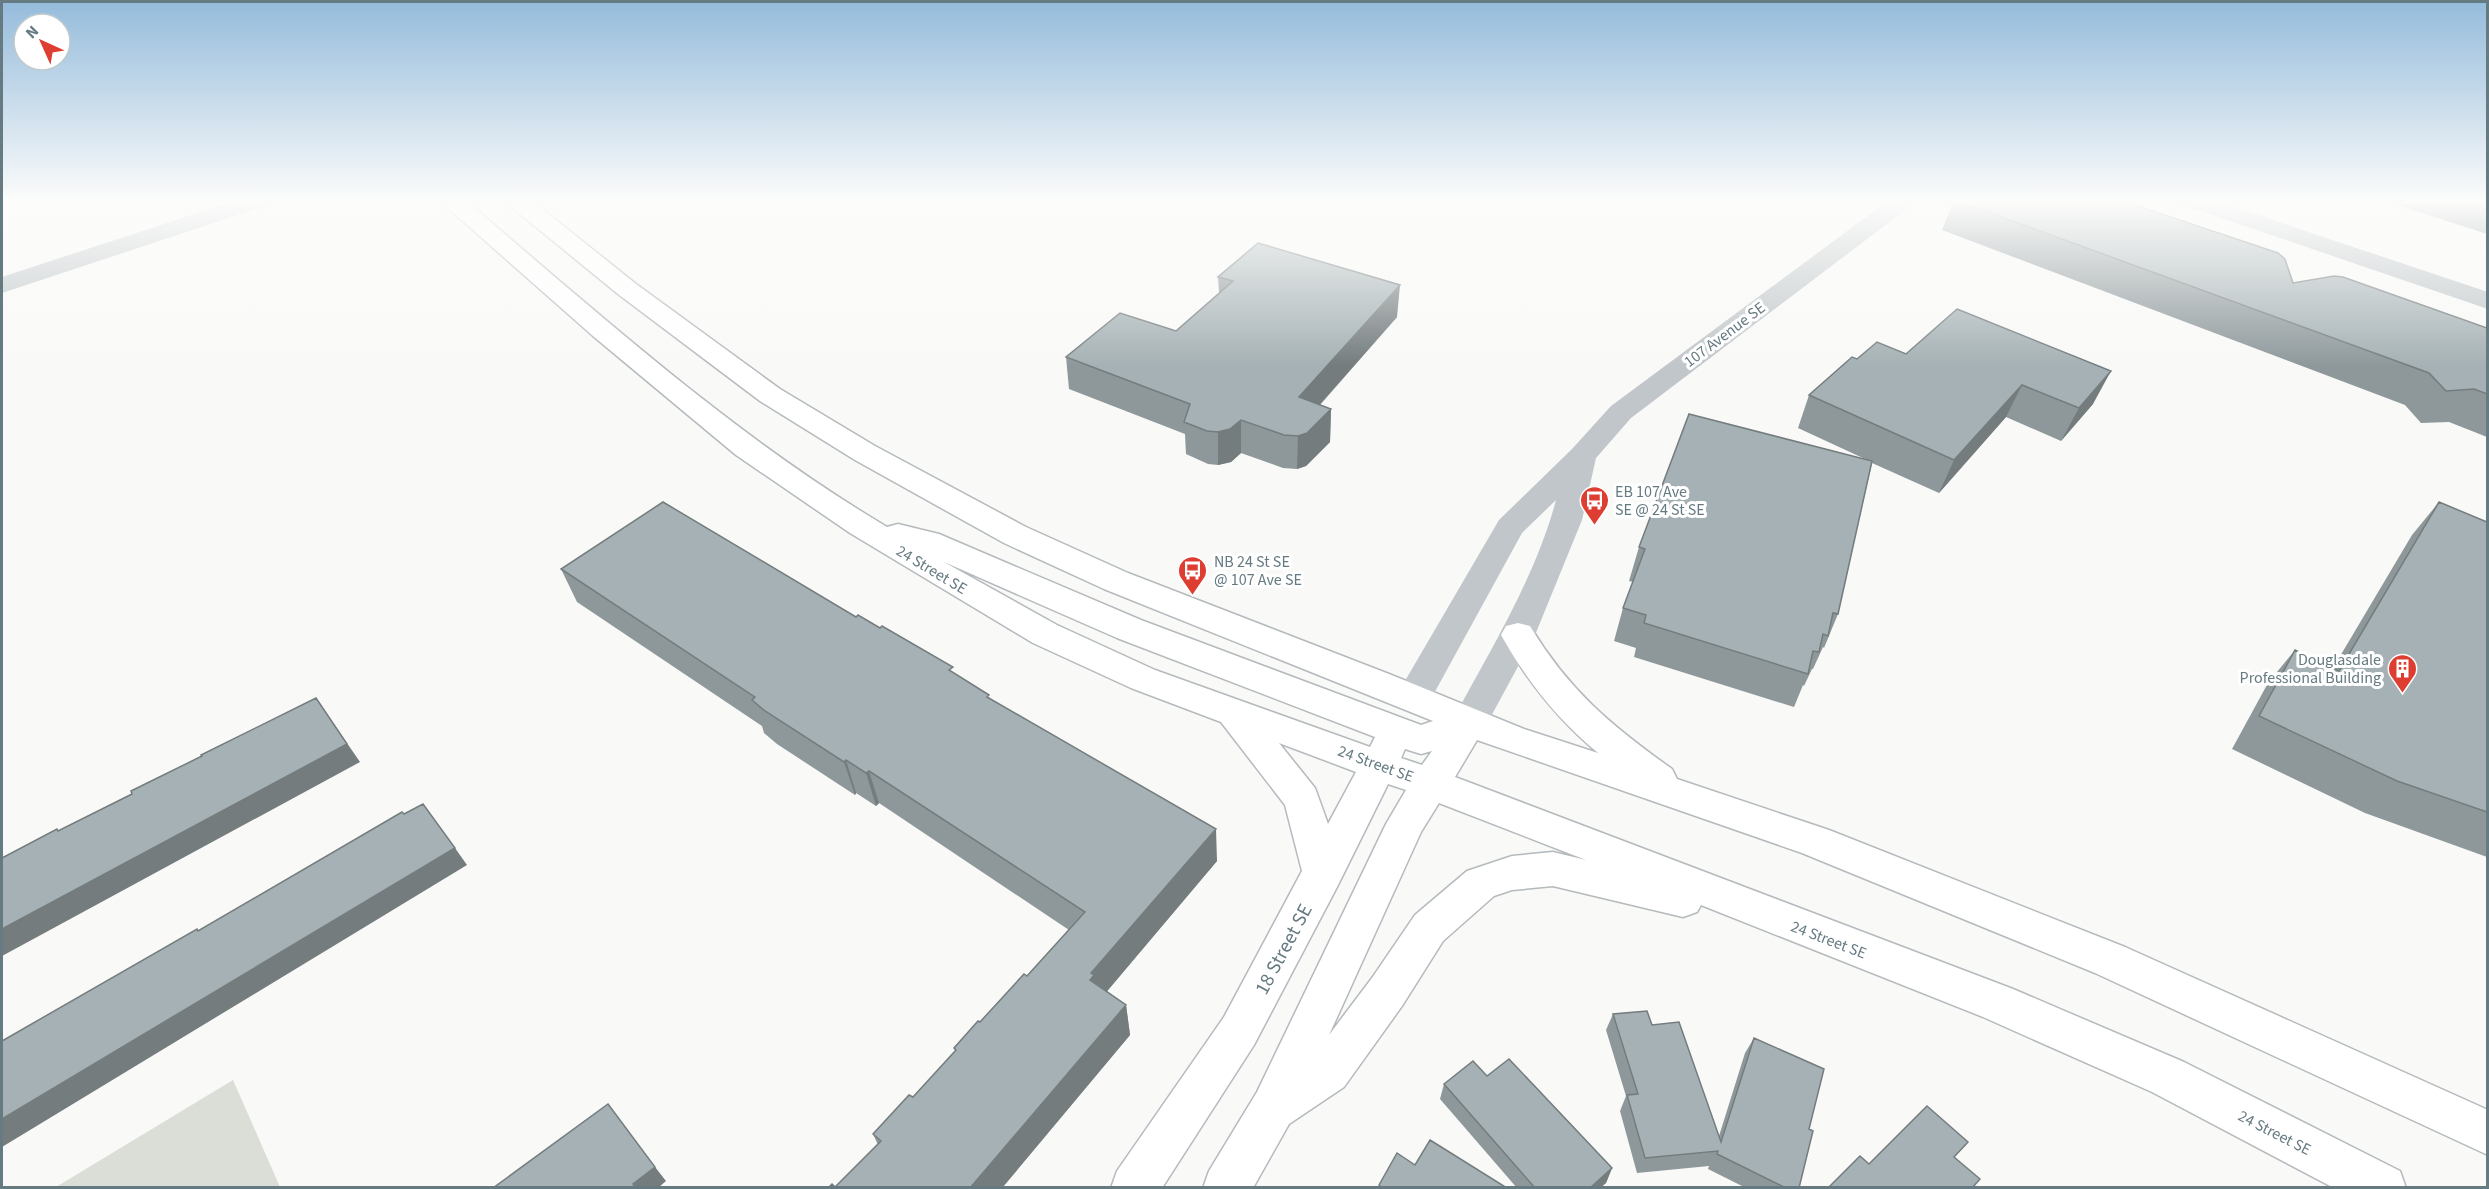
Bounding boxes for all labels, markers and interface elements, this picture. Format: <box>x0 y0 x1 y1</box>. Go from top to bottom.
north arrow <box>12 12 72 72</box>
text: N <box>21 21 44 44</box>
street label: 107 Avenue SE <box>1679 297 1770 373</box>
place label: EB 107 Ave SE @ 24 St SE <box>1615 481 1705 521</box>
bus stop icon: EB 107 Ave SE @ 24 St SE <box>1578 484 1610 526</box>
street label: 24 Street SE <box>892 540 971 600</box>
place label: NB 24 St SE @ 107 Ave SE <box>1214 551 1302 591</box>
bus stop icon: NB 24 St SE @ 107 Ave SE <box>1177 554 1209 596</box>
place label: Douglasdale Professional Building <box>2240 649 2381 689</box>
building icon: Douglasdale Professional Building <box>2386 652 2418 694</box>
street label: 24 Street SE <box>1335 740 1417 788</box>
street label: 18 Street SE <box>1248 899 1320 1000</box>
street label: 24 Street SE <box>1788 915 1870 964</box>
street label: 24 Street SE <box>2234 1105 2315 1161</box>

